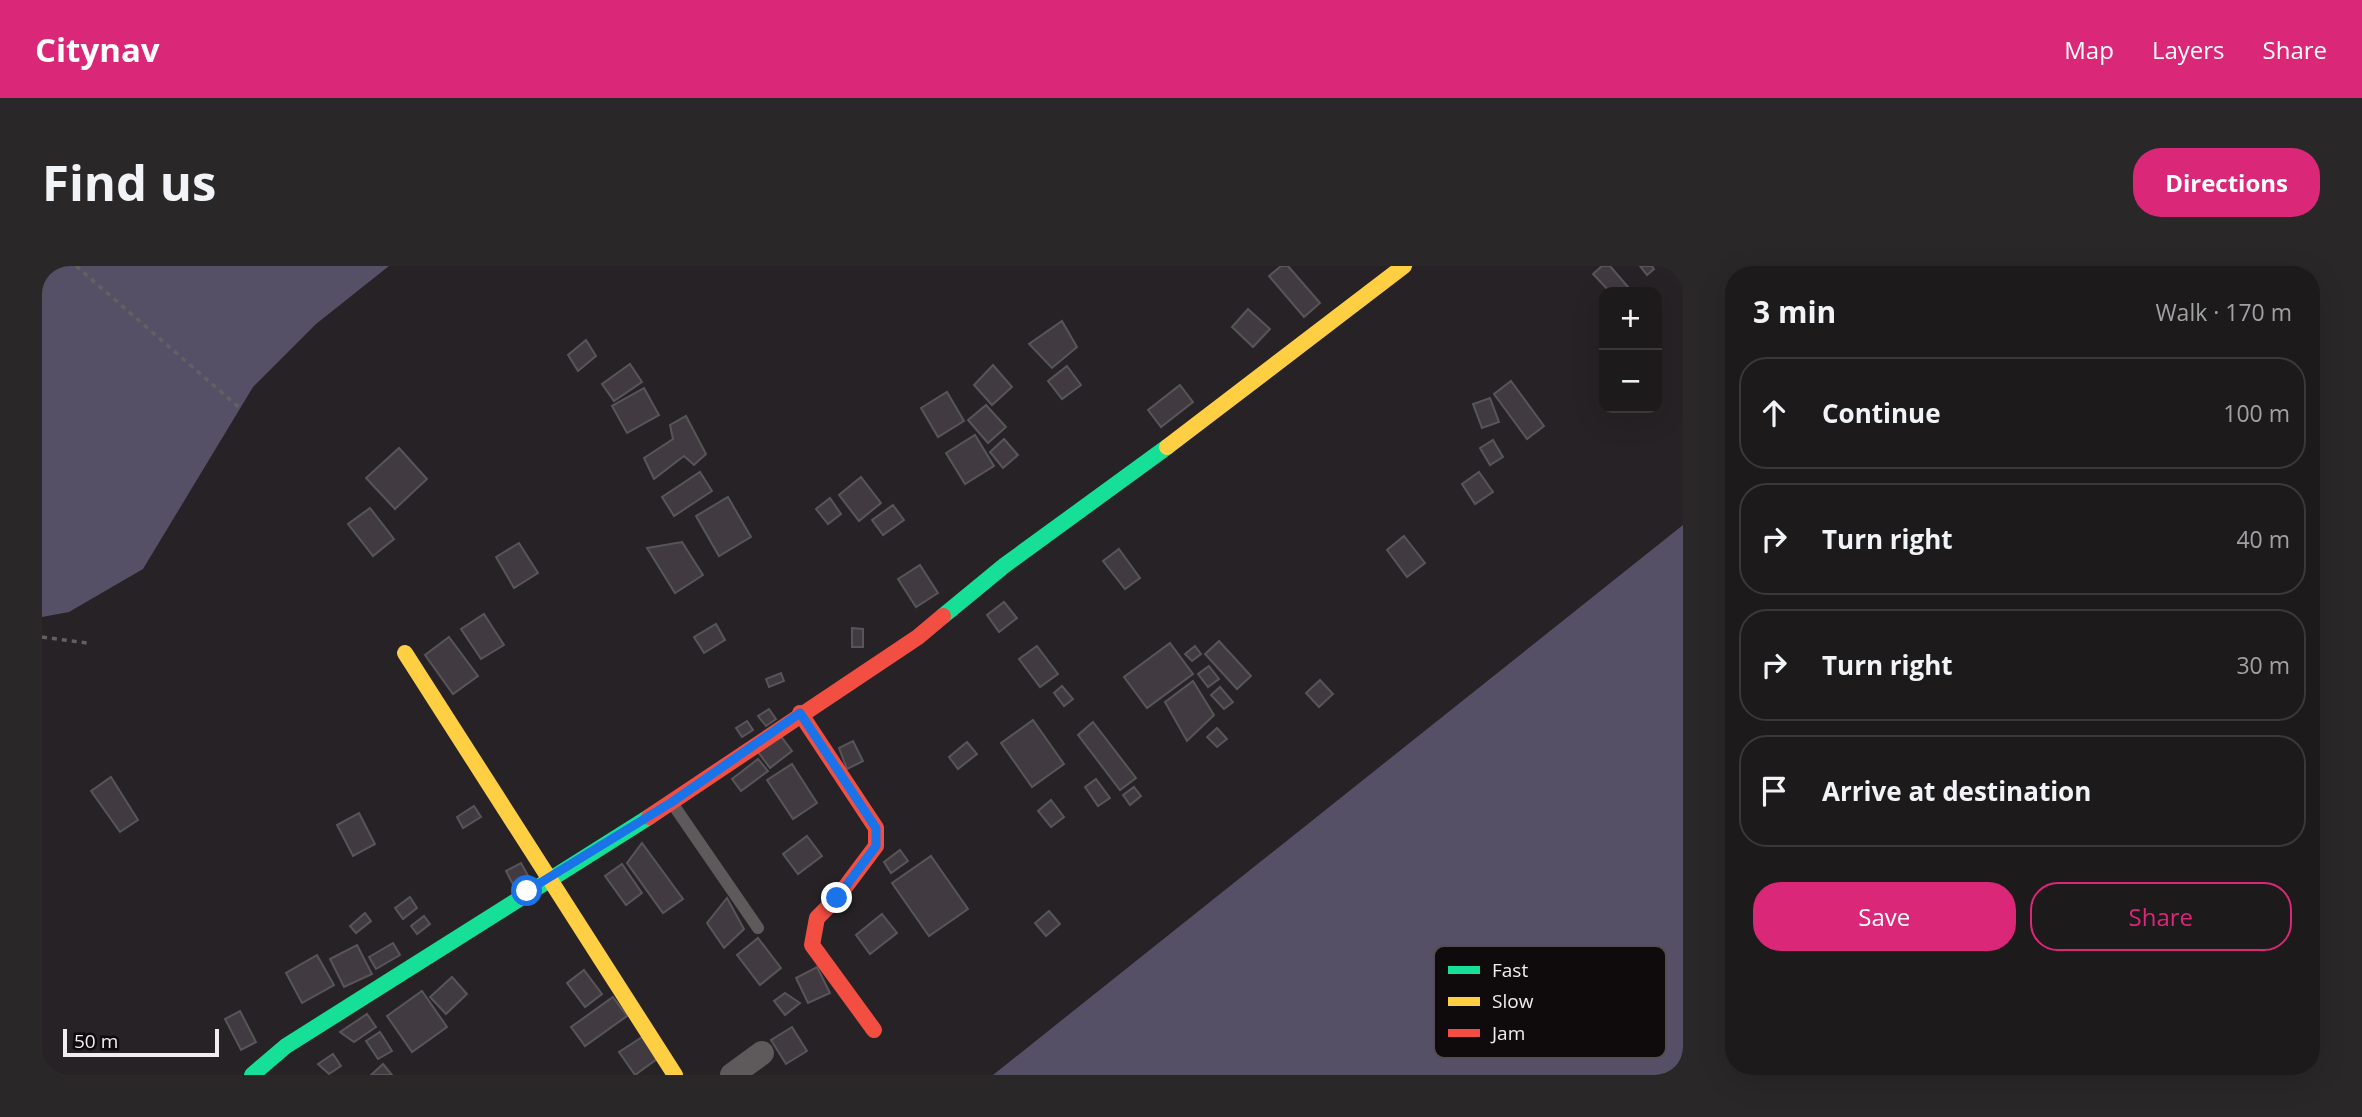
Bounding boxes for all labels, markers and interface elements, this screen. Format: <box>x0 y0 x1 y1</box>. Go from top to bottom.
text: Citynav <box>35 27 160 72</box>
text: Map <box>2064 33 2114 66</box>
text: Layers <box>2152 33 2225 66</box>
text: Share <box>2263 33 2327 66</box>
button: Directions <box>2133 148 2320 217</box>
text: Find us <box>42 149 216 215</box>
map controls <box>1599 287 1662 413</box>
button: + <box>1599 287 1662 350</box>
text: 3 min <box>1753 291 1836 332</box>
text: Walk · 170 m <box>2155 296 2292 328</box>
button: − <box>1599 350 1662 413</box>
icon: ahead <box>1755 394 1793 432</box>
text: Continue <box>1822 395 1941 431</box>
text: 100 m <box>2223 397 2290 429</box>
icon: right <box>1755 520 1793 558</box>
text: Turn right <box>1822 521 1953 557</box>
text: 40 m <box>2236 523 2290 555</box>
icon: right <box>1755 646 1793 684</box>
text: Turn right <box>1822 647 1953 683</box>
text: 30 m <box>2236 649 2290 681</box>
icon: arrive <box>1755 772 1793 810</box>
text: Arrive at destination <box>1822 773 2091 809</box>
route start <box>511 875 542 906</box>
route end <box>821 882 852 913</box>
button: Save <box>1753 882 2016 951</box>
button: Share <box>2030 882 2292 951</box>
legend <box>1434 946 1666 1058</box>
text: Fast <box>1492 957 1528 983</box>
text: Slow <box>1492 988 1534 1014</box>
text: Jam <box>1490 1020 1525 1046</box>
scale bar <box>63 1026 219 1058</box>
text: 50 m <box>74 1028 118 1054</box>

